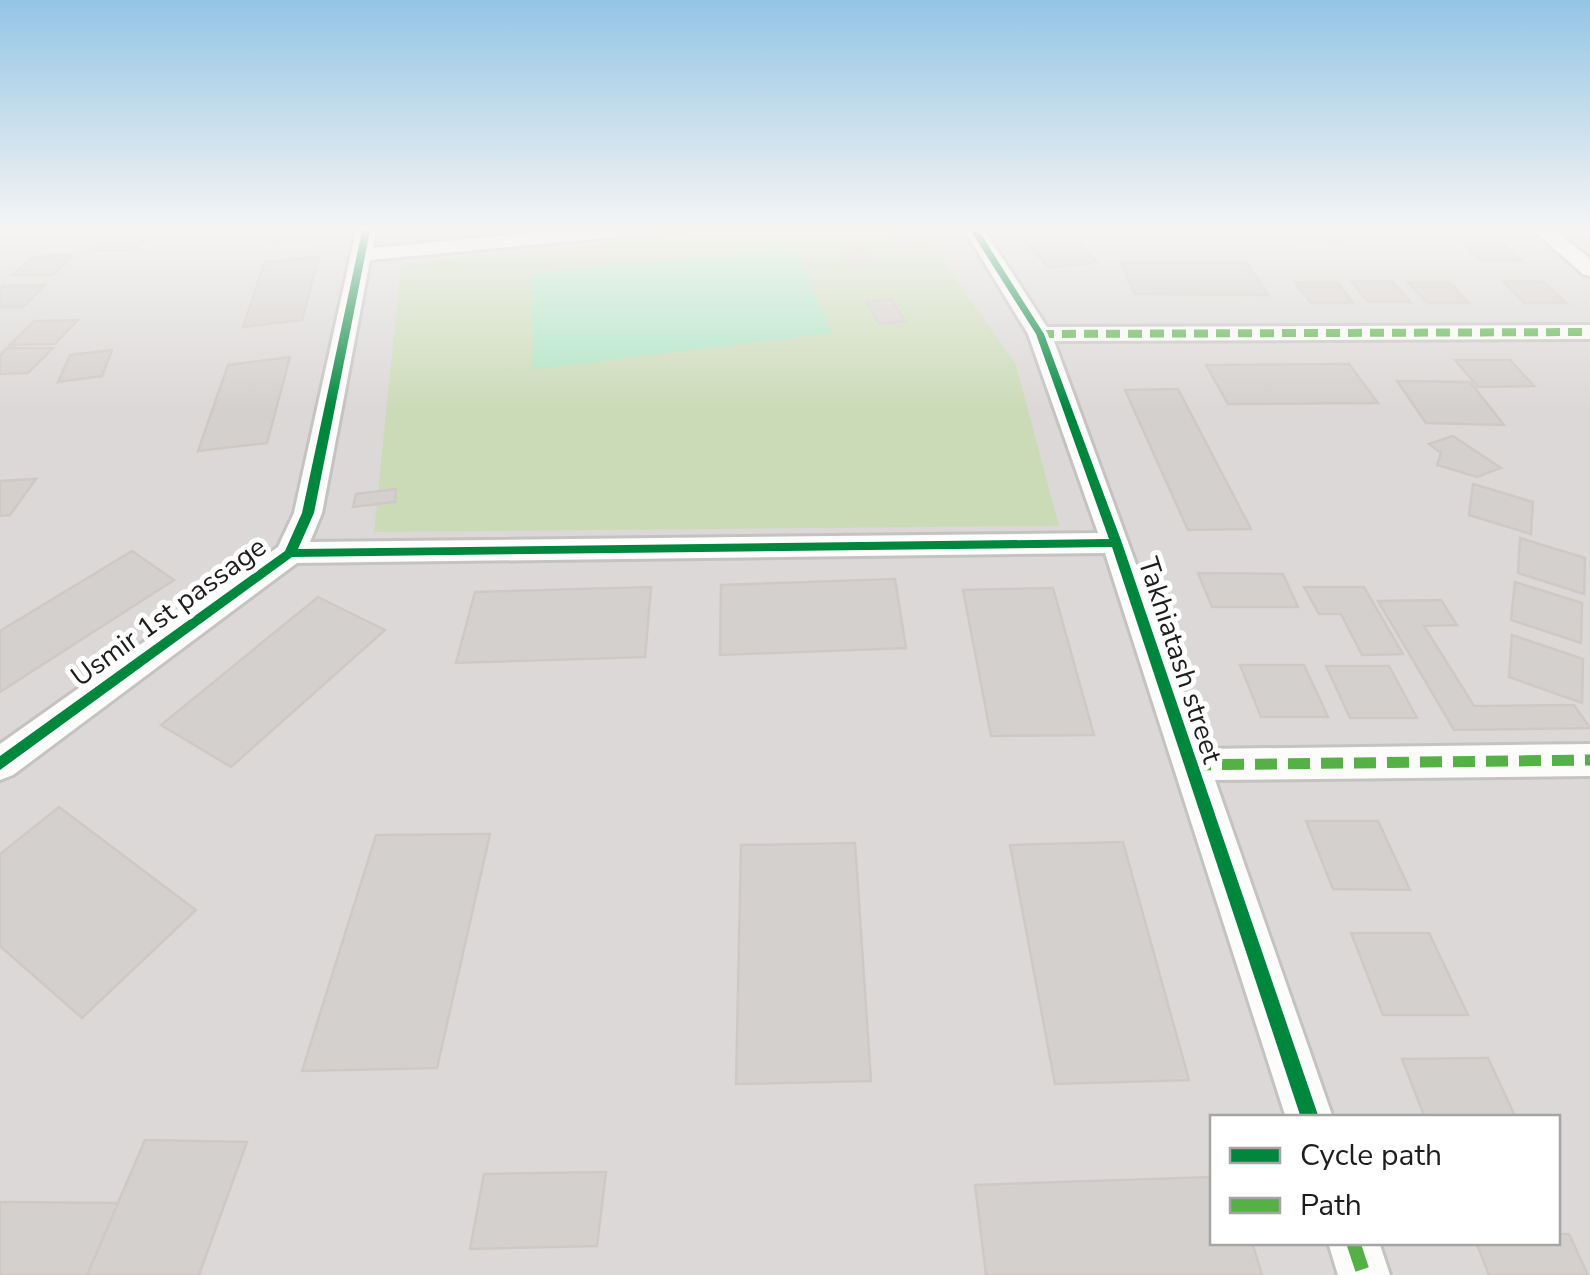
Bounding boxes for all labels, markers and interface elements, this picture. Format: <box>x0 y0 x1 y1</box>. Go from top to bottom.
street label: Usmir 1st passage <box>63 528 274 696</box>
street label: Takhiatash street <box>1129 552 1231 768</box>
legend <box>1210 1115 1560 1245</box>
text: Cycle path <box>1300 1135 1442 1176</box>
text: Path <box>1300 1185 1362 1226</box>

